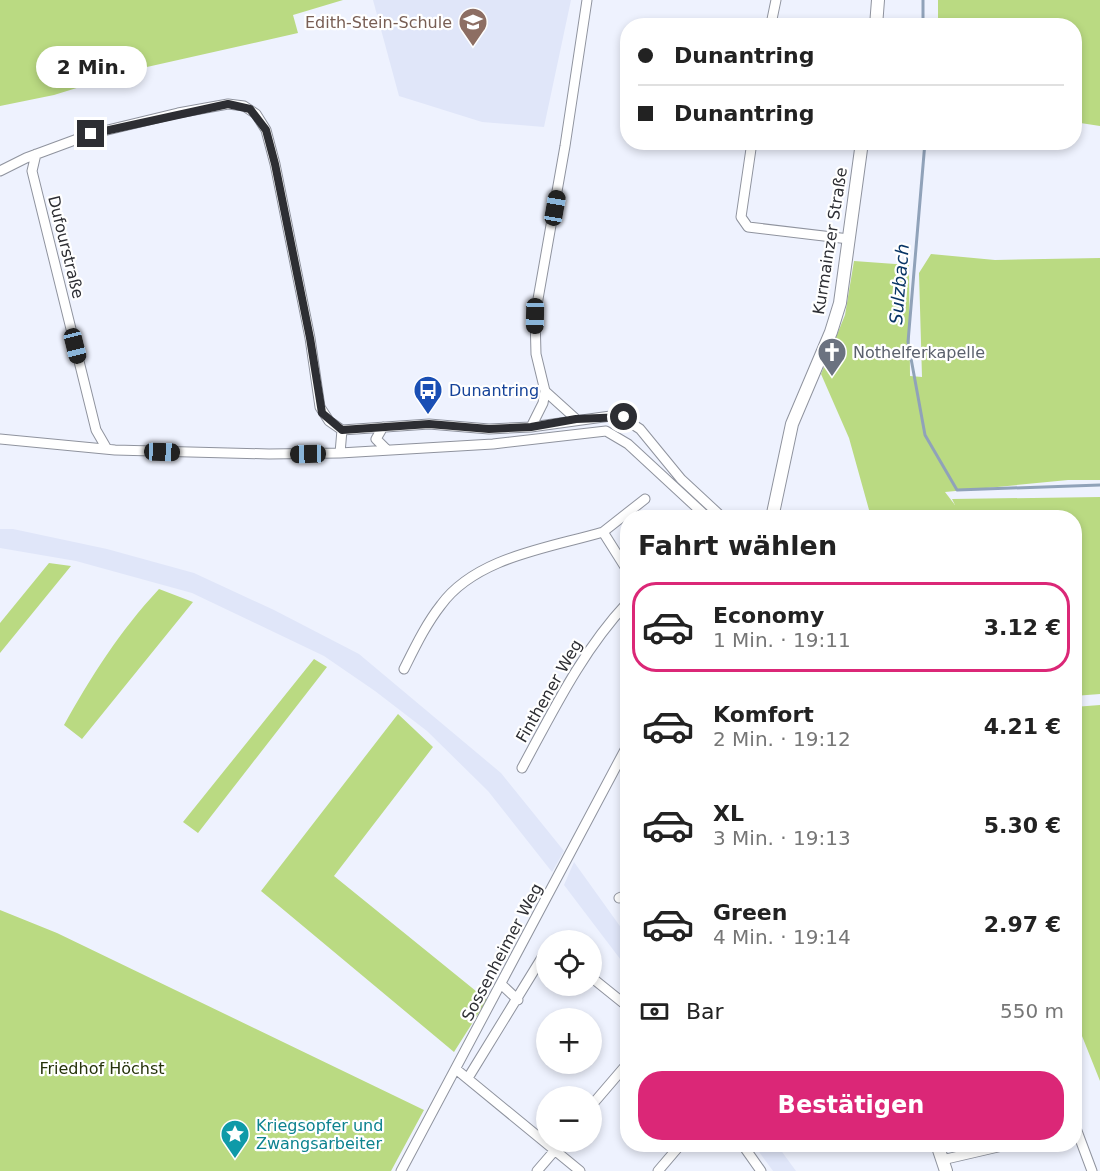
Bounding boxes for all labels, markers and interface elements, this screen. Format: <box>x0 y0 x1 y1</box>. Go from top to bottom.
school or university icon: Edith-Stein-Schule <box>457 6 489 48</box>
place label: Edith-Stein-Schule <box>305 13 452 32</box>
text: Dunantring <box>674 43 814 68</box>
callout: 2 Min. <box>36 47 146 89</box>
text: 2 Min. <box>57 55 126 79</box>
text: Dunantring <box>674 101 814 126</box>
route end <box>77 120 104 147</box>
street label: Kurmainzer Straße <box>809 166 851 316</box>
car <box>543 189 567 227</box>
street label: Dufourstraße <box>44 194 88 300</box>
water label: Sulzbach <box>885 243 913 325</box>
car <box>526 298 544 334</box>
car <box>62 326 88 366</box>
church icon: Nothelferkapelle <box>816 336 848 378</box>
place label: Nothelferkapelle <box>853 343 985 362</box>
bus stop icon: Dunantring <box>412 374 444 416</box>
place label: Dunantring <box>449 381 539 400</box>
route start <box>610 403 637 430</box>
car <box>144 442 180 462</box>
car <box>290 445 326 463</box>
text: Fahrt wählen <box>638 530 837 561</box>
icon: car <box>641 600 695 654</box>
text: Economy <box>713 603 824 628</box>
text: 3.12 € <box>984 615 1061 640</box>
text: 1 Min. · 19:11 <box>713 628 851 652</box>
street label: Finthener Weg <box>512 636 586 746</box>
icon: car <box>641 699 695 753</box>
text: Komfort <box>713 702 814 727</box>
text: 4.21 € <box>984 714 1061 739</box>
text: 2 Min. · 19:12 <box>713 727 851 751</box>
icon: car <box>641 798 695 852</box>
text: XL <box>713 801 744 826</box>
text: 5.30 € <box>984 813 1061 838</box>
text: 3 Min. · 19:13 <box>713 826 851 850</box>
street label: Sossenheimer Weg <box>458 880 546 1024</box>
icon: car <box>641 897 695 951</box>
text: Green <box>713 900 787 925</box>
text: 2.97 € <box>984 912 1061 937</box>
text: 4 Min. · 19:14 <box>713 925 851 949</box>
map controls <box>536 930 602 1152</box>
button: locate <box>536 930 602 996</box>
icon: cash <box>638 995 671 1028</box>
text: Bar <box>686 999 724 1024</box>
text: 550 m <box>1000 999 1064 1023</box>
button: + <box>536 1008 602 1074</box>
park label: Friedhof Höchst <box>39 1059 165 1078</box>
button: Bestätigen <box>638 1071 1064 1140</box>
button: − <box>536 1086 602 1152</box>
place label: Kriegsopfer und Zwangsarbeiter <box>256 1116 383 1153</box>
place icon: Kriegsopfer und Zwangsarbeiter <box>219 1118 251 1160</box>

